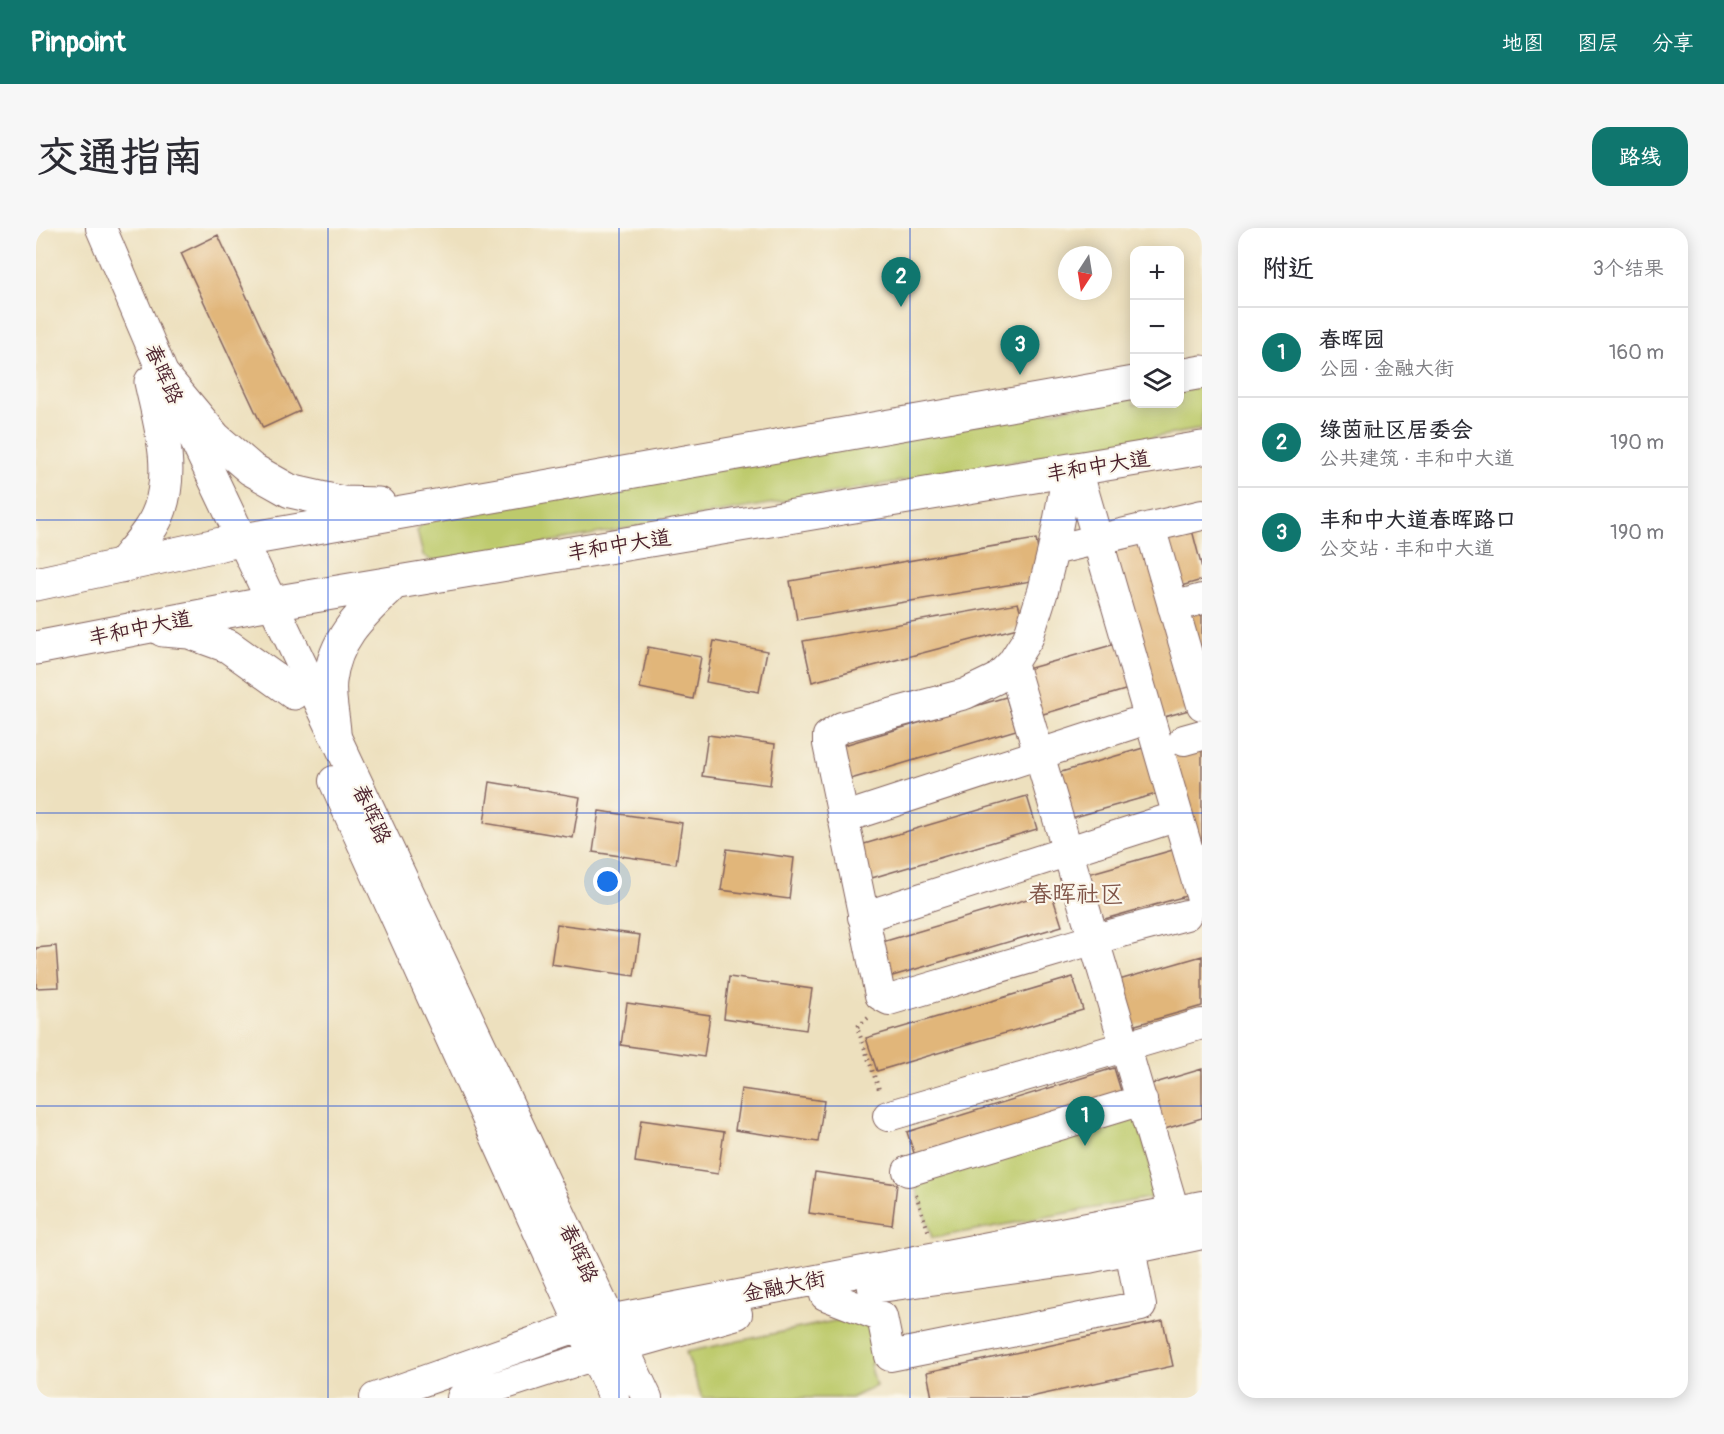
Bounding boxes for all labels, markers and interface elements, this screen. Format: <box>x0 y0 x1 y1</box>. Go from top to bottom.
text: Pinpoint <box>30 25 126 60</box>
text: 地图 <box>1502 30 1544 57</box>
text: 图层 <box>1577 30 1619 57</box>
text: 分享 <box>1652 30 1694 57</box>
button: 路线 <box>1592 127 1688 186</box>
text: 交通指南 <box>36 132 204 184</box>
north arrow <box>1058 246 1112 300</box>
map controls <box>1130 246 1184 408</box>
button: + <box>1130 246 1184 300</box>
text: 附近 <box>1262 253 1314 285</box>
text: 3个结果 <box>1593 256 1664 281</box>
pin: 2 <box>882 257 920 307</box>
button: − <box>1130 300 1184 354</box>
pin: 3 <box>1000 326 1040 375</box>
text: 春晖园 <box>1319 326 1385 354</box>
street label: 春晖路 <box>138 340 189 408</box>
text: 1 <box>1278 340 1285 365</box>
text: 160 m <box>1609 340 1664 365</box>
button: layers <box>1130 354 1184 408</box>
text: 公园 · 金融大街 <box>1319 356 1454 381</box>
text: 绿茵社区居委会 <box>1319 416 1473 444</box>
text: 2 <box>1276 430 1287 455</box>
text: 190 m <box>1610 430 1664 455</box>
street label: 丰和中大道 <box>1044 445 1152 488</box>
text: 公共建筑 · 丰和中大道 <box>1319 446 1514 471</box>
text: 丰和中大道春晖路口 <box>1319 506 1517 534</box>
text: 3 <box>1276 520 1287 545</box>
text: 190 m <box>1610 520 1664 545</box>
street label: 丰和中大道 <box>565 524 673 567</box>
text: 公交站 · 丰和中大道 <box>1319 536 1494 561</box>
street label: 丰和中大道 <box>86 605 194 652</box>
street label: 春晖路 <box>346 780 397 848</box>
your location <box>593 867 622 896</box>
district label: 春晖社区 <box>1028 880 1124 909</box>
pin: 1 <box>1066 1096 1104 1146</box>
street label: 春晖路 <box>553 1219 604 1287</box>
street label: 金融大街 <box>740 1265 828 1308</box>

